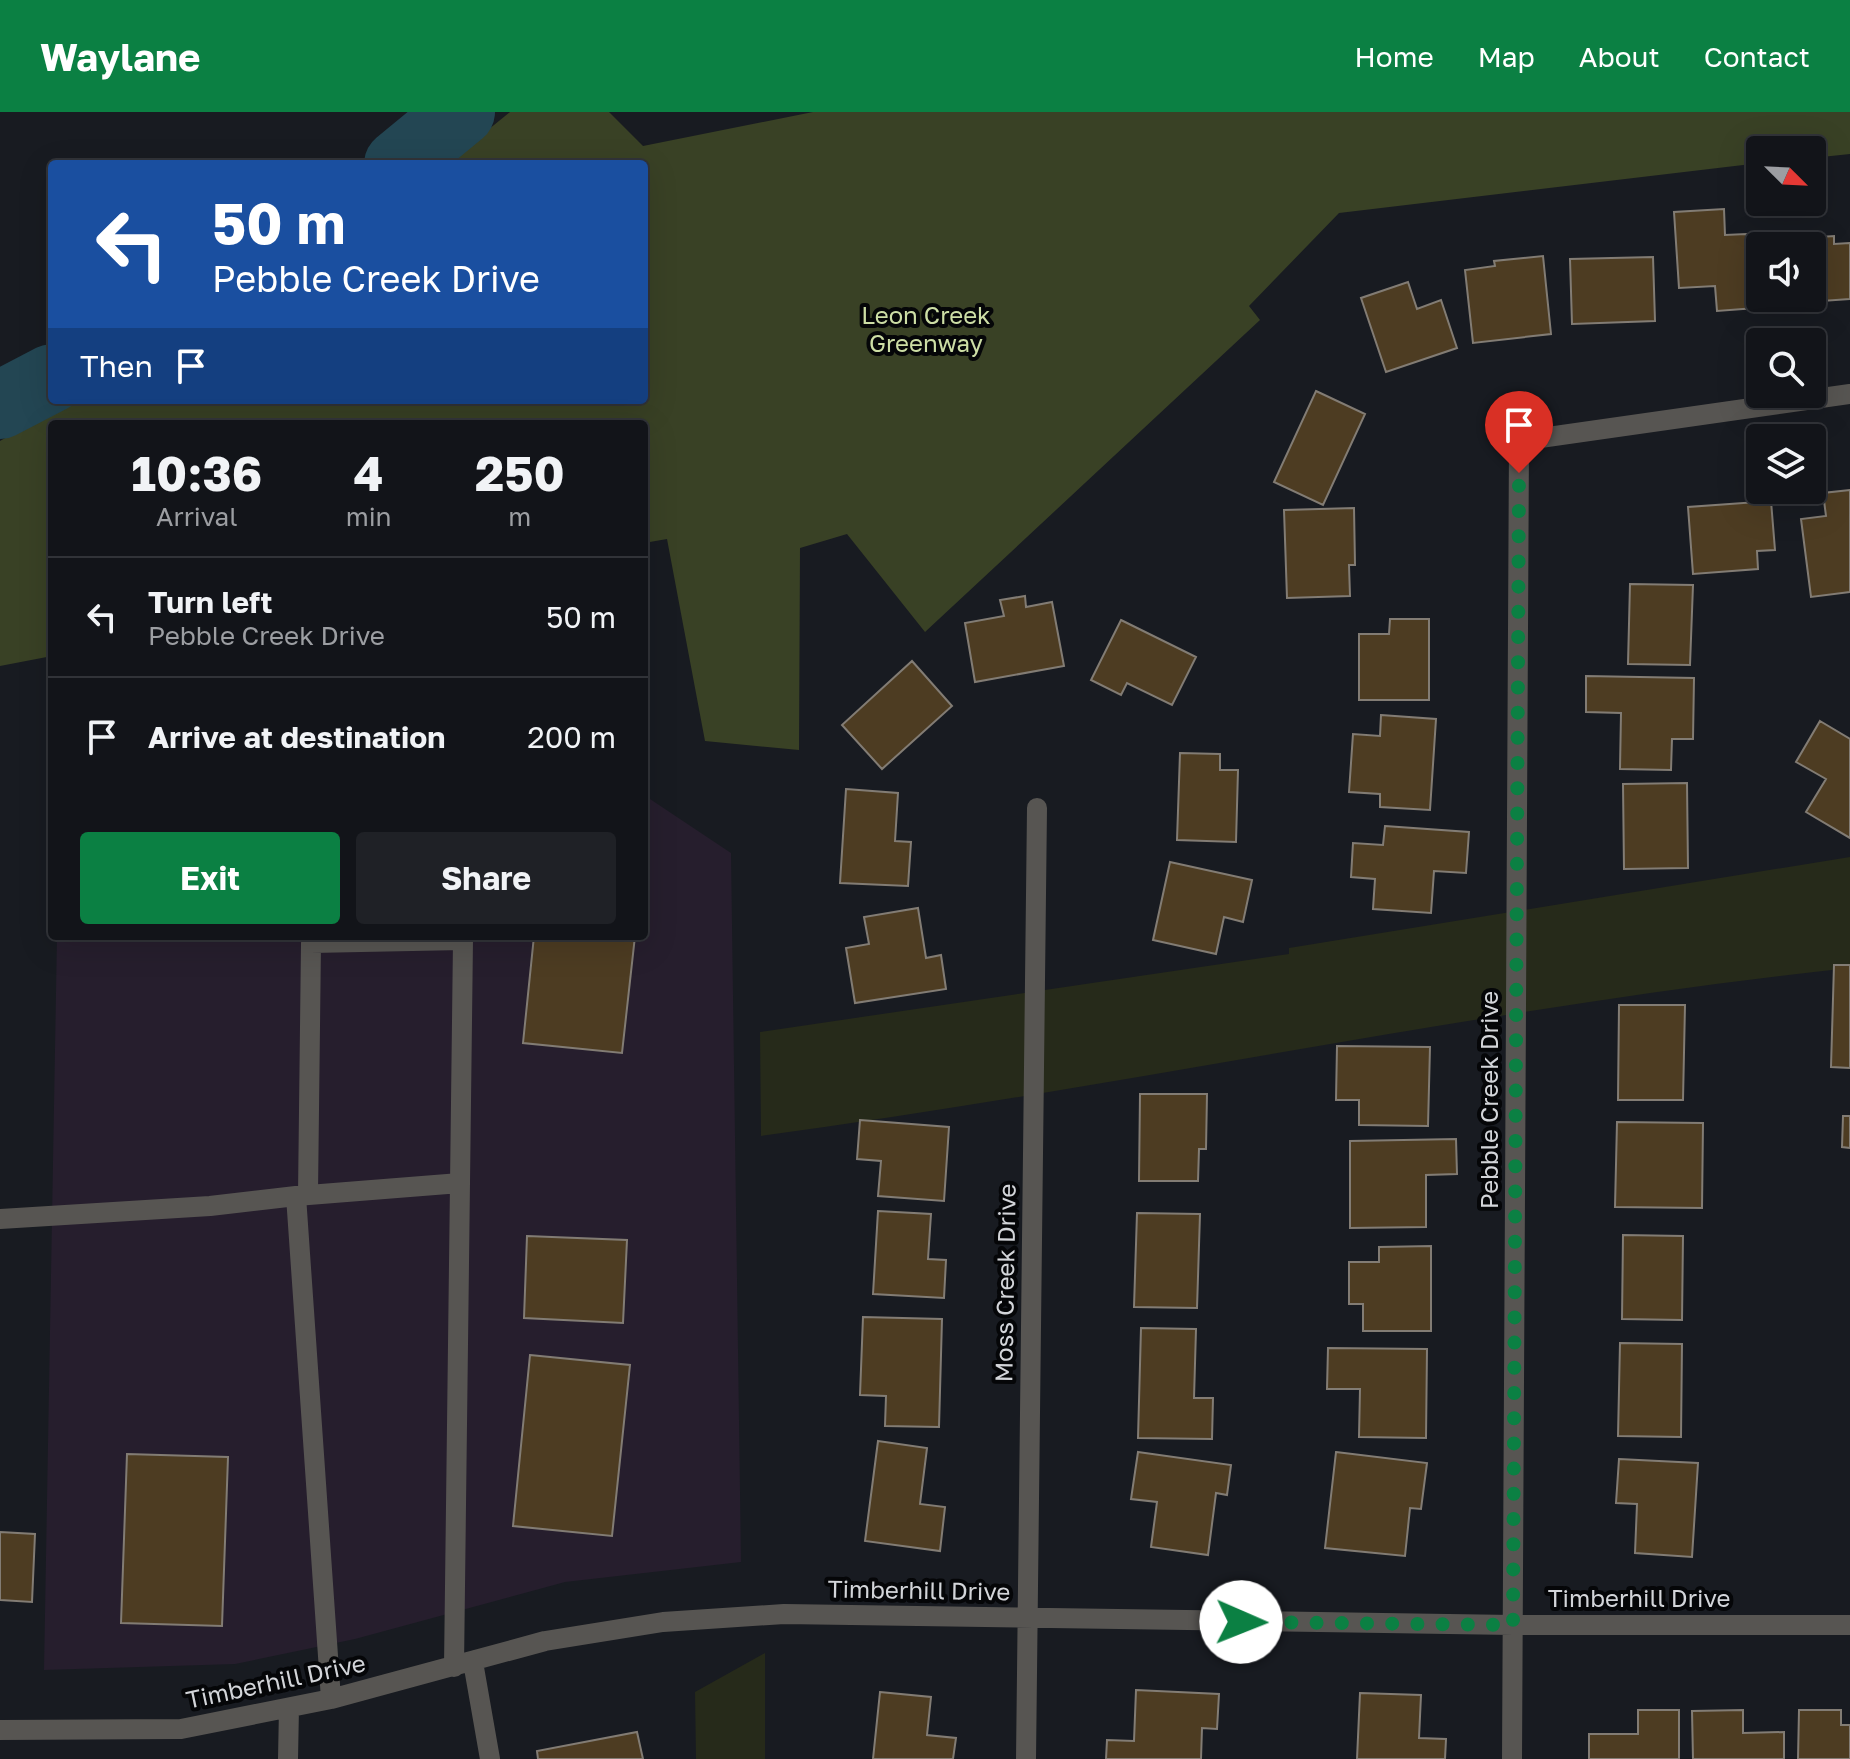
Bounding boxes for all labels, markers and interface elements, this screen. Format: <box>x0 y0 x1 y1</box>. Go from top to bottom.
text: Waylane <box>40 34 201 79</box>
text: Home <box>1355 40 1434 73</box>
text: Map <box>1478 40 1535 73</box>
text: About <box>1579 40 1660 73</box>
text: Contact <box>1704 40 1810 73</box>
north arrow <box>1746 136 1826 216</box>
map controls <box>1746 136 1826 504</box>
text: 50 m <box>212 189 346 256</box>
icon: left <box>80 192 184 296</box>
button: sound <box>1746 232 1826 312</box>
text: Pebble Creek Drive <box>212 257 540 300</box>
park label: Leon Creek Greenway <box>861 300 991 357</box>
button: search <box>1746 328 1826 408</box>
icon: arrive <box>169 344 213 388</box>
text: Then <box>80 348 153 384</box>
pin <box>1485 391 1553 473</box>
icon: arrive <box>1497 403 1541 447</box>
button: layers <box>1746 424 1826 504</box>
text: 10:36 <box>131 444 262 502</box>
text: 4 <box>354 444 384 502</box>
text: 250 <box>475 444 565 502</box>
text: Arrival <box>156 501 238 532</box>
text: min <box>346 501 392 532</box>
text: m <box>508 501 531 532</box>
text: Turn left <box>148 584 273 620</box>
icon: left <box>80 595 124 639</box>
text: 50 m <box>546 599 616 635</box>
text: Pebble Creek Drive <box>148 620 385 651</box>
icon: arrive <box>80 715 124 759</box>
text: Arrive at destination <box>148 719 445 755</box>
text: 200 m <box>527 719 616 755</box>
button: Exit <box>80 832 340 924</box>
button: Share <box>356 832 616 924</box>
street label: Pebble Creek Drive <box>1474 991 1503 1209</box>
street label: Moss Creek Drive <box>988 1183 1021 1383</box>
street label: Timberhill Drive <box>827 1573 1011 1606</box>
position arrow <box>1199 1580 1283 1664</box>
street label: Timberhill Drive <box>1548 1583 1730 1612</box>
street label: Timberhill Drive <box>183 1647 368 1714</box>

